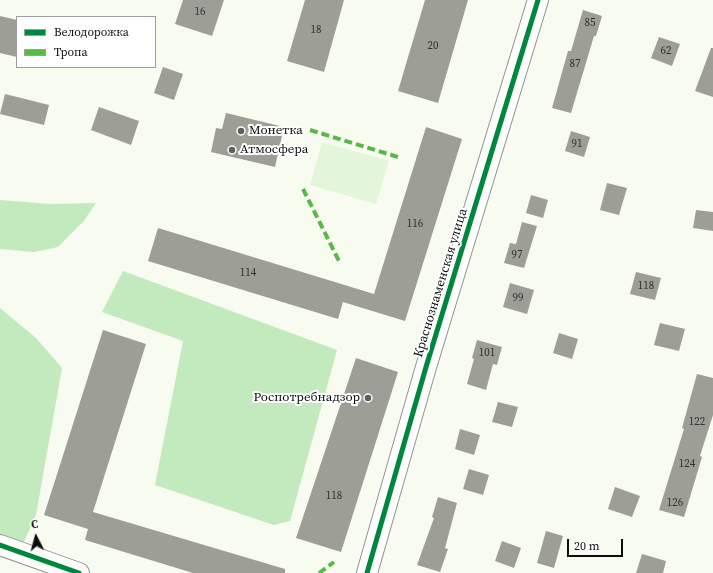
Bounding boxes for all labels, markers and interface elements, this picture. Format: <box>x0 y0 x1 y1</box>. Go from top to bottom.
house number: 16 <box>195 5 205 19</box>
legend <box>16 16 156 68</box>
house number: 85 <box>585 16 595 30</box>
house number: 18 <box>311 23 321 37</box>
text: Велодорожка <box>54 24 129 40</box>
house number: 20 <box>428 39 438 53</box>
text: Тропа <box>54 44 88 60</box>
house number: 62 <box>661 44 671 58</box>
house number: 87 <box>570 57 580 71</box>
place label: Монетка <box>249 123 303 139</box>
marker: Монетка <box>236 126 246 136</box>
house number: 91 <box>572 137 582 151</box>
place label: Атмосфера <box>240 142 308 158</box>
marker: Атмосфера <box>227 145 237 155</box>
street label: Краснознаменская улица <box>411 207 471 359</box>
house number: 116 <box>407 217 423 231</box>
house number: 97 <box>512 248 522 262</box>
house number: 114 <box>240 266 256 280</box>
house number: 118 <box>638 279 654 293</box>
house number: 99 <box>513 291 523 305</box>
house number: 101 <box>479 346 495 360</box>
place label: Роспотребнадзор <box>253 390 360 406</box>
marker: Роспотребнадзор <box>363 393 373 403</box>
house number: 122 <box>689 415 705 429</box>
house number: 124 <box>679 457 695 471</box>
house number: 118 <box>326 489 342 503</box>
house number: 126 <box>667 496 683 510</box>
north arrow <box>16 517 56 557</box>
text: С <box>31 517 39 532</box>
scale bar <box>569 531 625 557</box>
text: 20 m <box>574 538 600 554</box>

